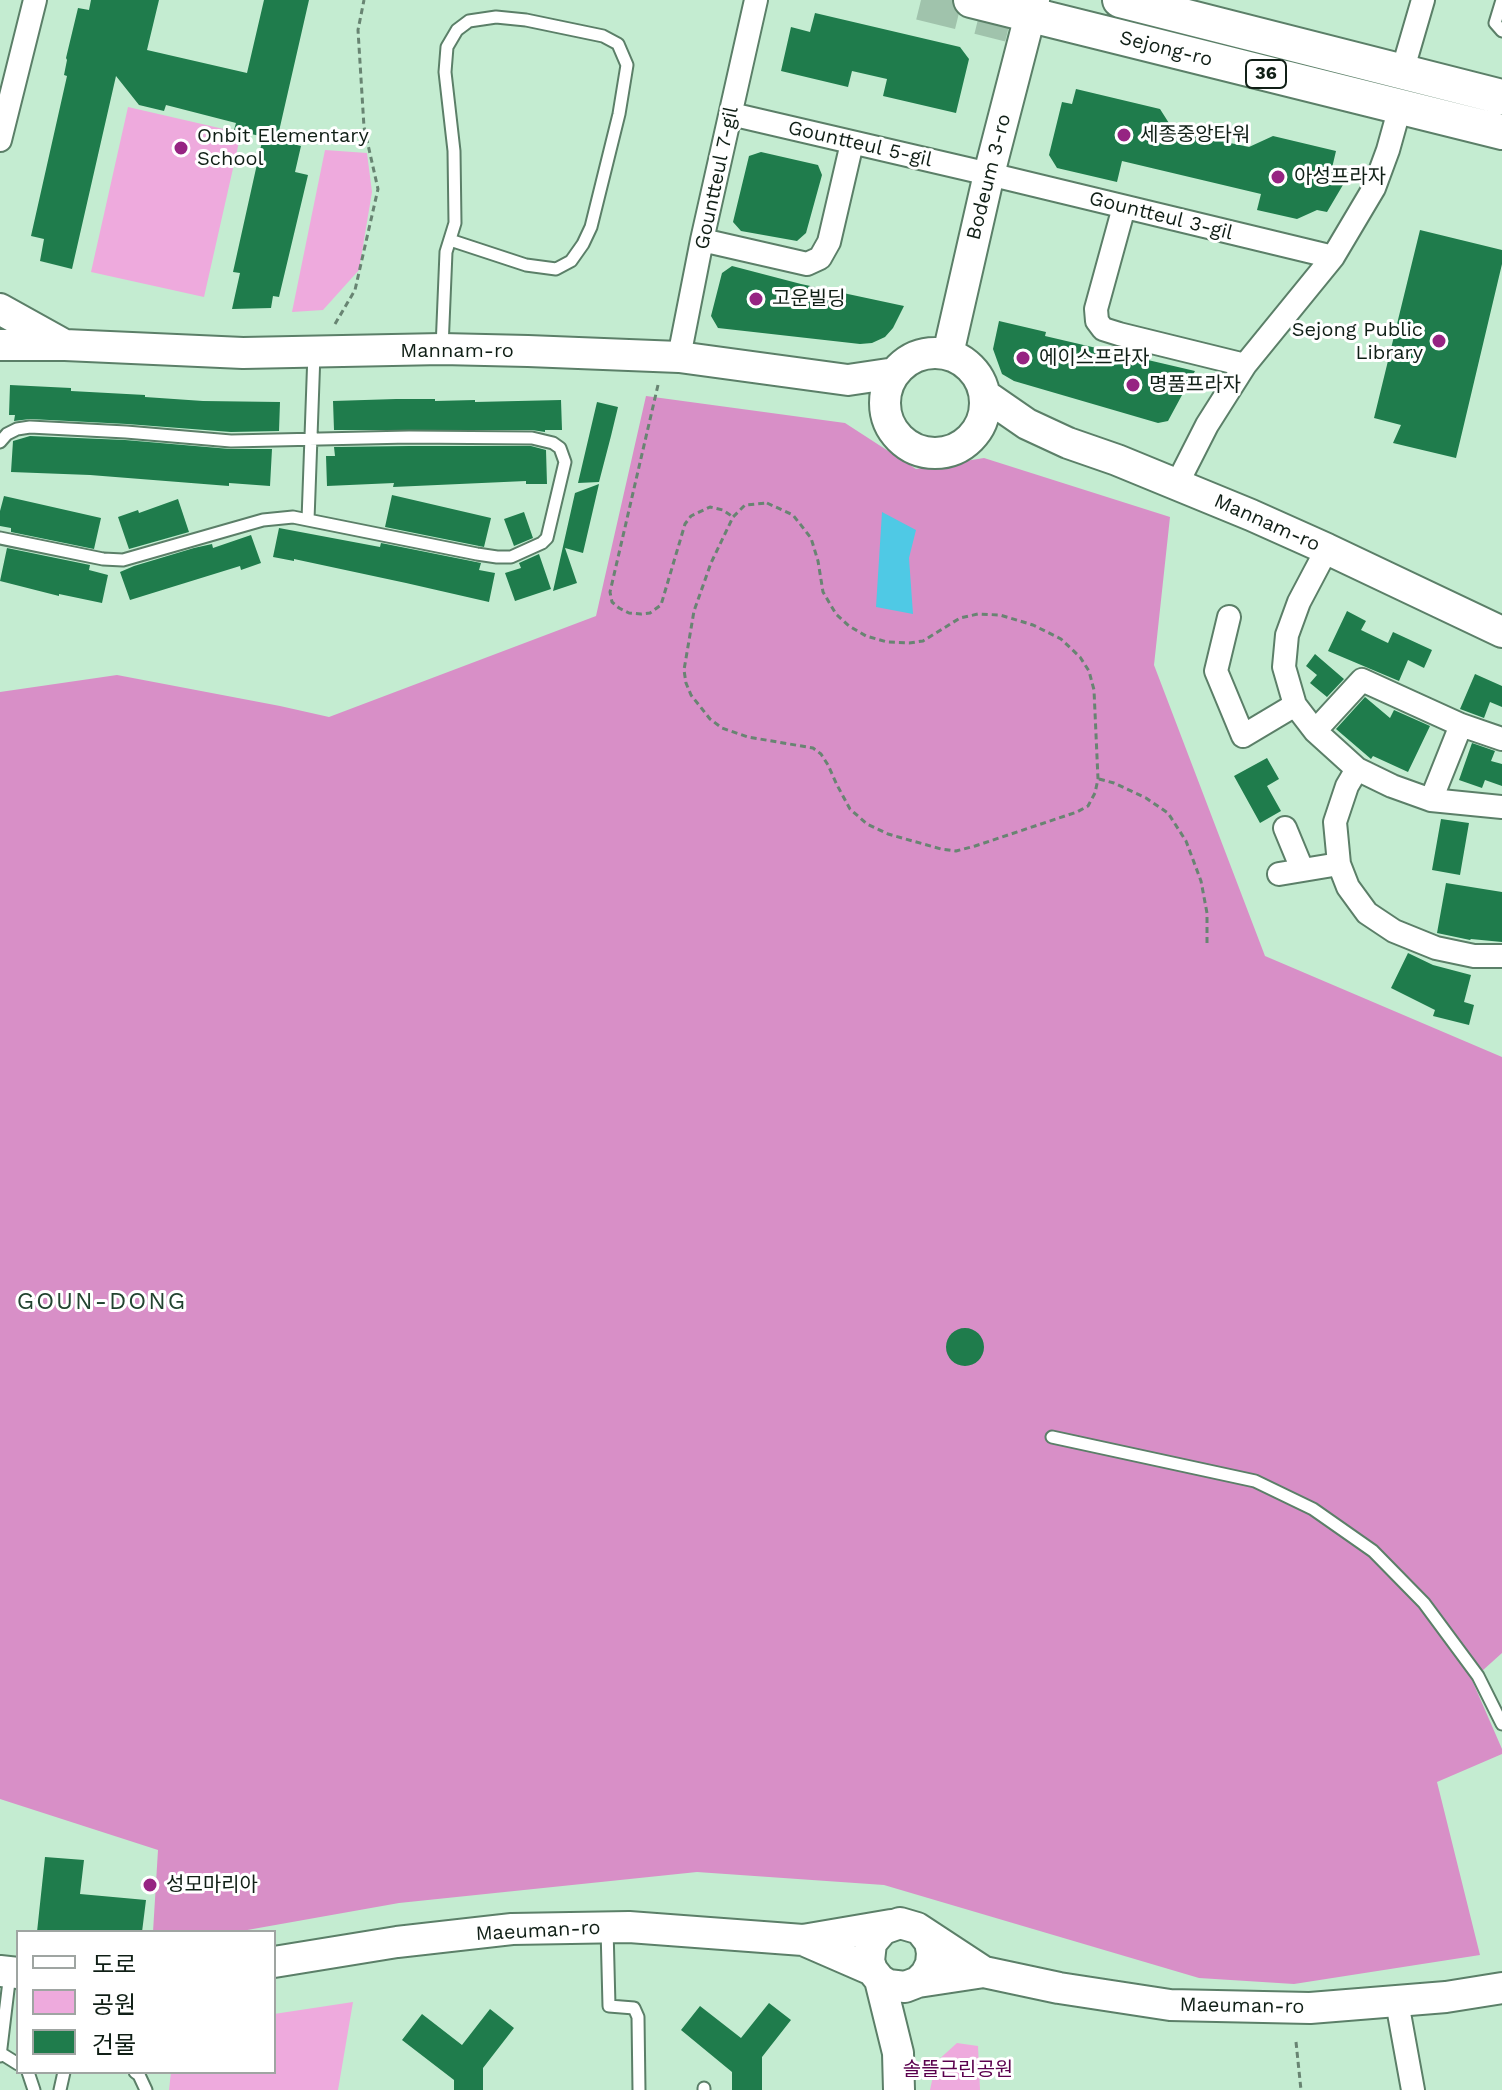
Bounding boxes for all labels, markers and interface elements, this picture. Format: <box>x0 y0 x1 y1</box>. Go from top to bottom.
street label: Sejong-ro <box>1117 26 1215 72</box>
road number: 36 <box>1246 60 1286 88</box>
street label: Gountteul 7-gil <box>690 104 744 252</box>
street label: Bodeum 3-ro <box>962 111 1016 243</box>
street label: Gountteul 5-gil <box>786 116 934 172</box>
place label: 세종중앙타워 <box>1140 123 1250 147</box>
place label: Onbit Elementary School <box>197 124 369 171</box>
marker: 세종중앙타워 <box>1115 126 1133 144</box>
marker: Onbit Elementary School <box>172 139 190 157</box>
place label: 아성프라자 <box>1294 165 1386 189</box>
marker: 아성프라자 <box>1269 168 1287 186</box>
street label: Gountteul 3-gil <box>1087 187 1235 245</box>
place label: 고운빌딩 <box>772 287 846 311</box>
marker: 고운빌딩 <box>747 290 765 308</box>
place label: Sejong Public Library <box>1292 318 1423 365</box>
marker: Sejong Public Library <box>1430 332 1448 350</box>
street label: Mannam-ro <box>400 339 514 363</box>
place label: 에이스프라자 <box>1039 346 1149 370</box>
marker: 에이스프라자 <box>1014 349 1032 367</box>
place label: 명품프라자 <box>1149 373 1241 397</box>
marker: 명품프라자 <box>1124 376 1142 394</box>
street label: Mannam-ro <box>1210 489 1324 557</box>
district label: GOUN-DONG <box>17 1288 187 1316</box>
place label: 성모마리아 <box>166 1873 258 1897</box>
marker: 성모마리아 <box>141 1876 159 1894</box>
street label: Maeuman-ro <box>475 1916 601 1946</box>
legend <box>16 1930 276 2074</box>
text: 도로 <box>92 1951 136 1979</box>
text: 공원 <box>92 1991 136 2019</box>
street label: Maeuman-ro <box>1179 1993 1305 2019</box>
text: 건물 <box>92 2031 136 2059</box>
park label: 솔뜰근린공원 <box>903 2058 1013 2082</box>

